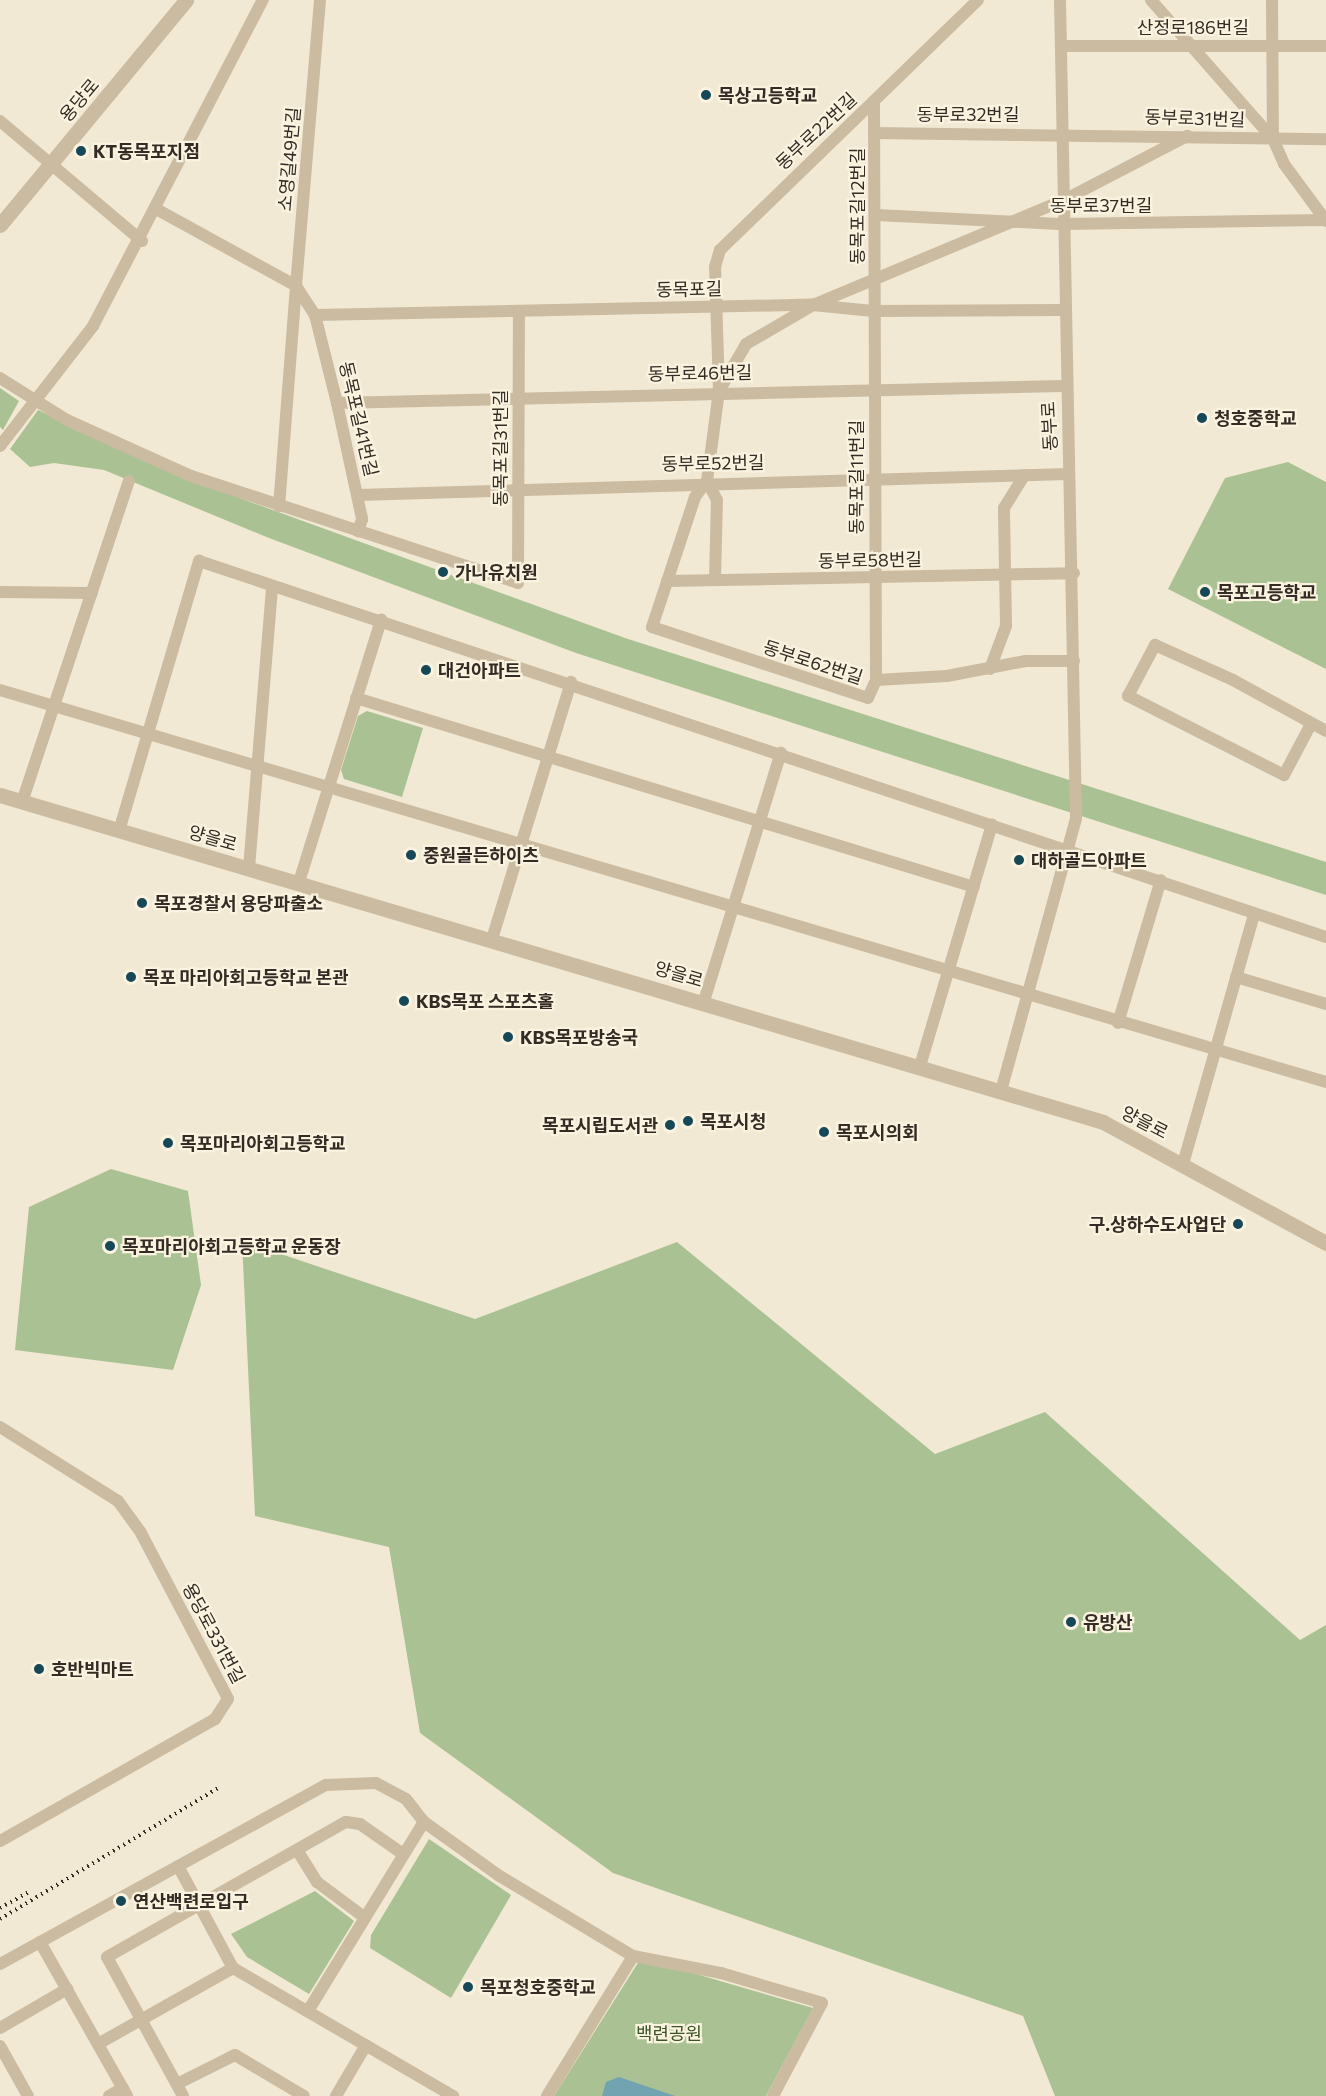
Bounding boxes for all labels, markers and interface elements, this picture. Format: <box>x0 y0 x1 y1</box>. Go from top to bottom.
street label: 산정로186번길 <box>1137 16 1249 38</box>
street label: 용당로 <box>55 74 103 126</box>
place label: 목상고등학교 <box>718 84 817 106</box>
marker: 목상고등학교 <box>699 88 713 102</box>
street label: 동부로22번길 <box>771 88 861 174</box>
street label: 동부로32번길 <box>916 103 1020 125</box>
street label: 동부로31번길 <box>1144 105 1246 131</box>
street label: 소영길49번길 <box>274 106 304 212</box>
place label: KT동목포지점 <box>93 140 200 162</box>
marker: KT동목포지점 <box>74 144 88 158</box>
street label: 동목포길12번길 <box>846 147 868 265</box>
street label: 동부로37번길 <box>1050 194 1152 216</box>
street label: 동목포길 <box>656 278 722 300</box>
street label: 동목포길41번길 <box>335 359 383 479</box>
street label: 동부로46번길 <box>648 361 752 385</box>
street label: 동목포길31번길 <box>489 389 511 507</box>
street label: 동부로 <box>1037 401 1061 451</box>
place label: 청호중학교 <box>1214 407 1297 429</box>
marker: 청호중학교 <box>1195 411 1209 425</box>
street label: 동목포길11번길 <box>845 420 867 534</box>
street label: 동부로52번길 <box>661 451 765 475</box>
street label: 동부로58번길 <box>818 548 922 572</box>
place label: 가나유치원 <box>455 561 538 583</box>
marker: 가나유치원 <box>436 565 450 579</box>
place label: 목포고등학교 <box>1217 581 1316 603</box>
marker: 목포고등학교 <box>1198 585 1212 599</box>
street label: 동부로62번길 <box>760 636 866 688</box>
place label: 대건아파트 <box>438 659 521 681</box>
marker: 대건아파트 <box>419 663 433 677</box>
street label: 양을로 <box>186 821 240 855</box>
place label: 중원골든하이츠 <box>423 844 539 866</box>
marker: 중원골든하이츠 <box>404 848 418 862</box>
place label: 대하골드아파트 <box>1031 849 1147 871</box>
marker: 대하골드아파트 <box>1012 853 1026 867</box>
place label: 목포경찰서 용당파출소 <box>154 892 323 914</box>
marker: 목포경찰서 용당파출소 <box>135 896 149 910</box>
street label: 양을로 <box>652 957 706 991</box>
place label: 목포 마리아회고등학교 본관 <box>143 966 349 988</box>
marker: 목포 마리아회고등학교 본관 <box>124 970 138 984</box>
place label: KBS목포 스포츠홀 <box>416 990 554 1012</box>
marker: KBS목포 스포츠홀 <box>397 994 411 1008</box>
place label: KBS목포방송국 <box>520 1026 638 1048</box>
marker: KBS목포방송국 <box>501 1030 515 1044</box>
street label: 양을로 <box>1118 1101 1172 1143</box>
place label: 목포시청 <box>700 1110 766 1132</box>
place label: 목포시립도서관 <box>542 1114 658 1136</box>
marker: 목포시청 <box>681 1114 695 1128</box>
marker: 목포시립도서관 <box>663 1118 677 1132</box>
place label: 목포시의회 <box>836 1121 919 1143</box>
marker: 목포시의회 <box>817 1125 831 1139</box>
place label: 목포마리아회고등학교 <box>180 1132 346 1154</box>
marker: 목포마리아회고등학교 <box>161 1136 175 1150</box>
place label: 구.상하수도사업단 <box>1089 1213 1226 1235</box>
marker: 구.상하수도사업단 <box>1231 1217 1245 1231</box>
place label: 목포마리아회고등학교 운동장 <box>122 1235 341 1257</box>
marker: 목포마리아회고등학교 운동장 <box>103 1239 117 1253</box>
street label: 용당로331번길 <box>178 1579 250 1687</box>
place label: 유방산 <box>1083 1611 1133 1633</box>
marker: 유방산 <box>1064 1615 1078 1629</box>
place label: 호반빅마트 <box>51 1658 134 1680</box>
marker: 호반빅마트 <box>32 1662 46 1676</box>
place label: 연산백련로입구 <box>133 1890 249 1912</box>
marker: 연산백련로입구 <box>114 1894 128 1908</box>
place label: 목포청호중학교 <box>480 1976 596 1998</box>
marker: 목포청호중학교 <box>461 1980 475 1994</box>
park label: 백련공원 <box>636 2022 702 2044</box>

